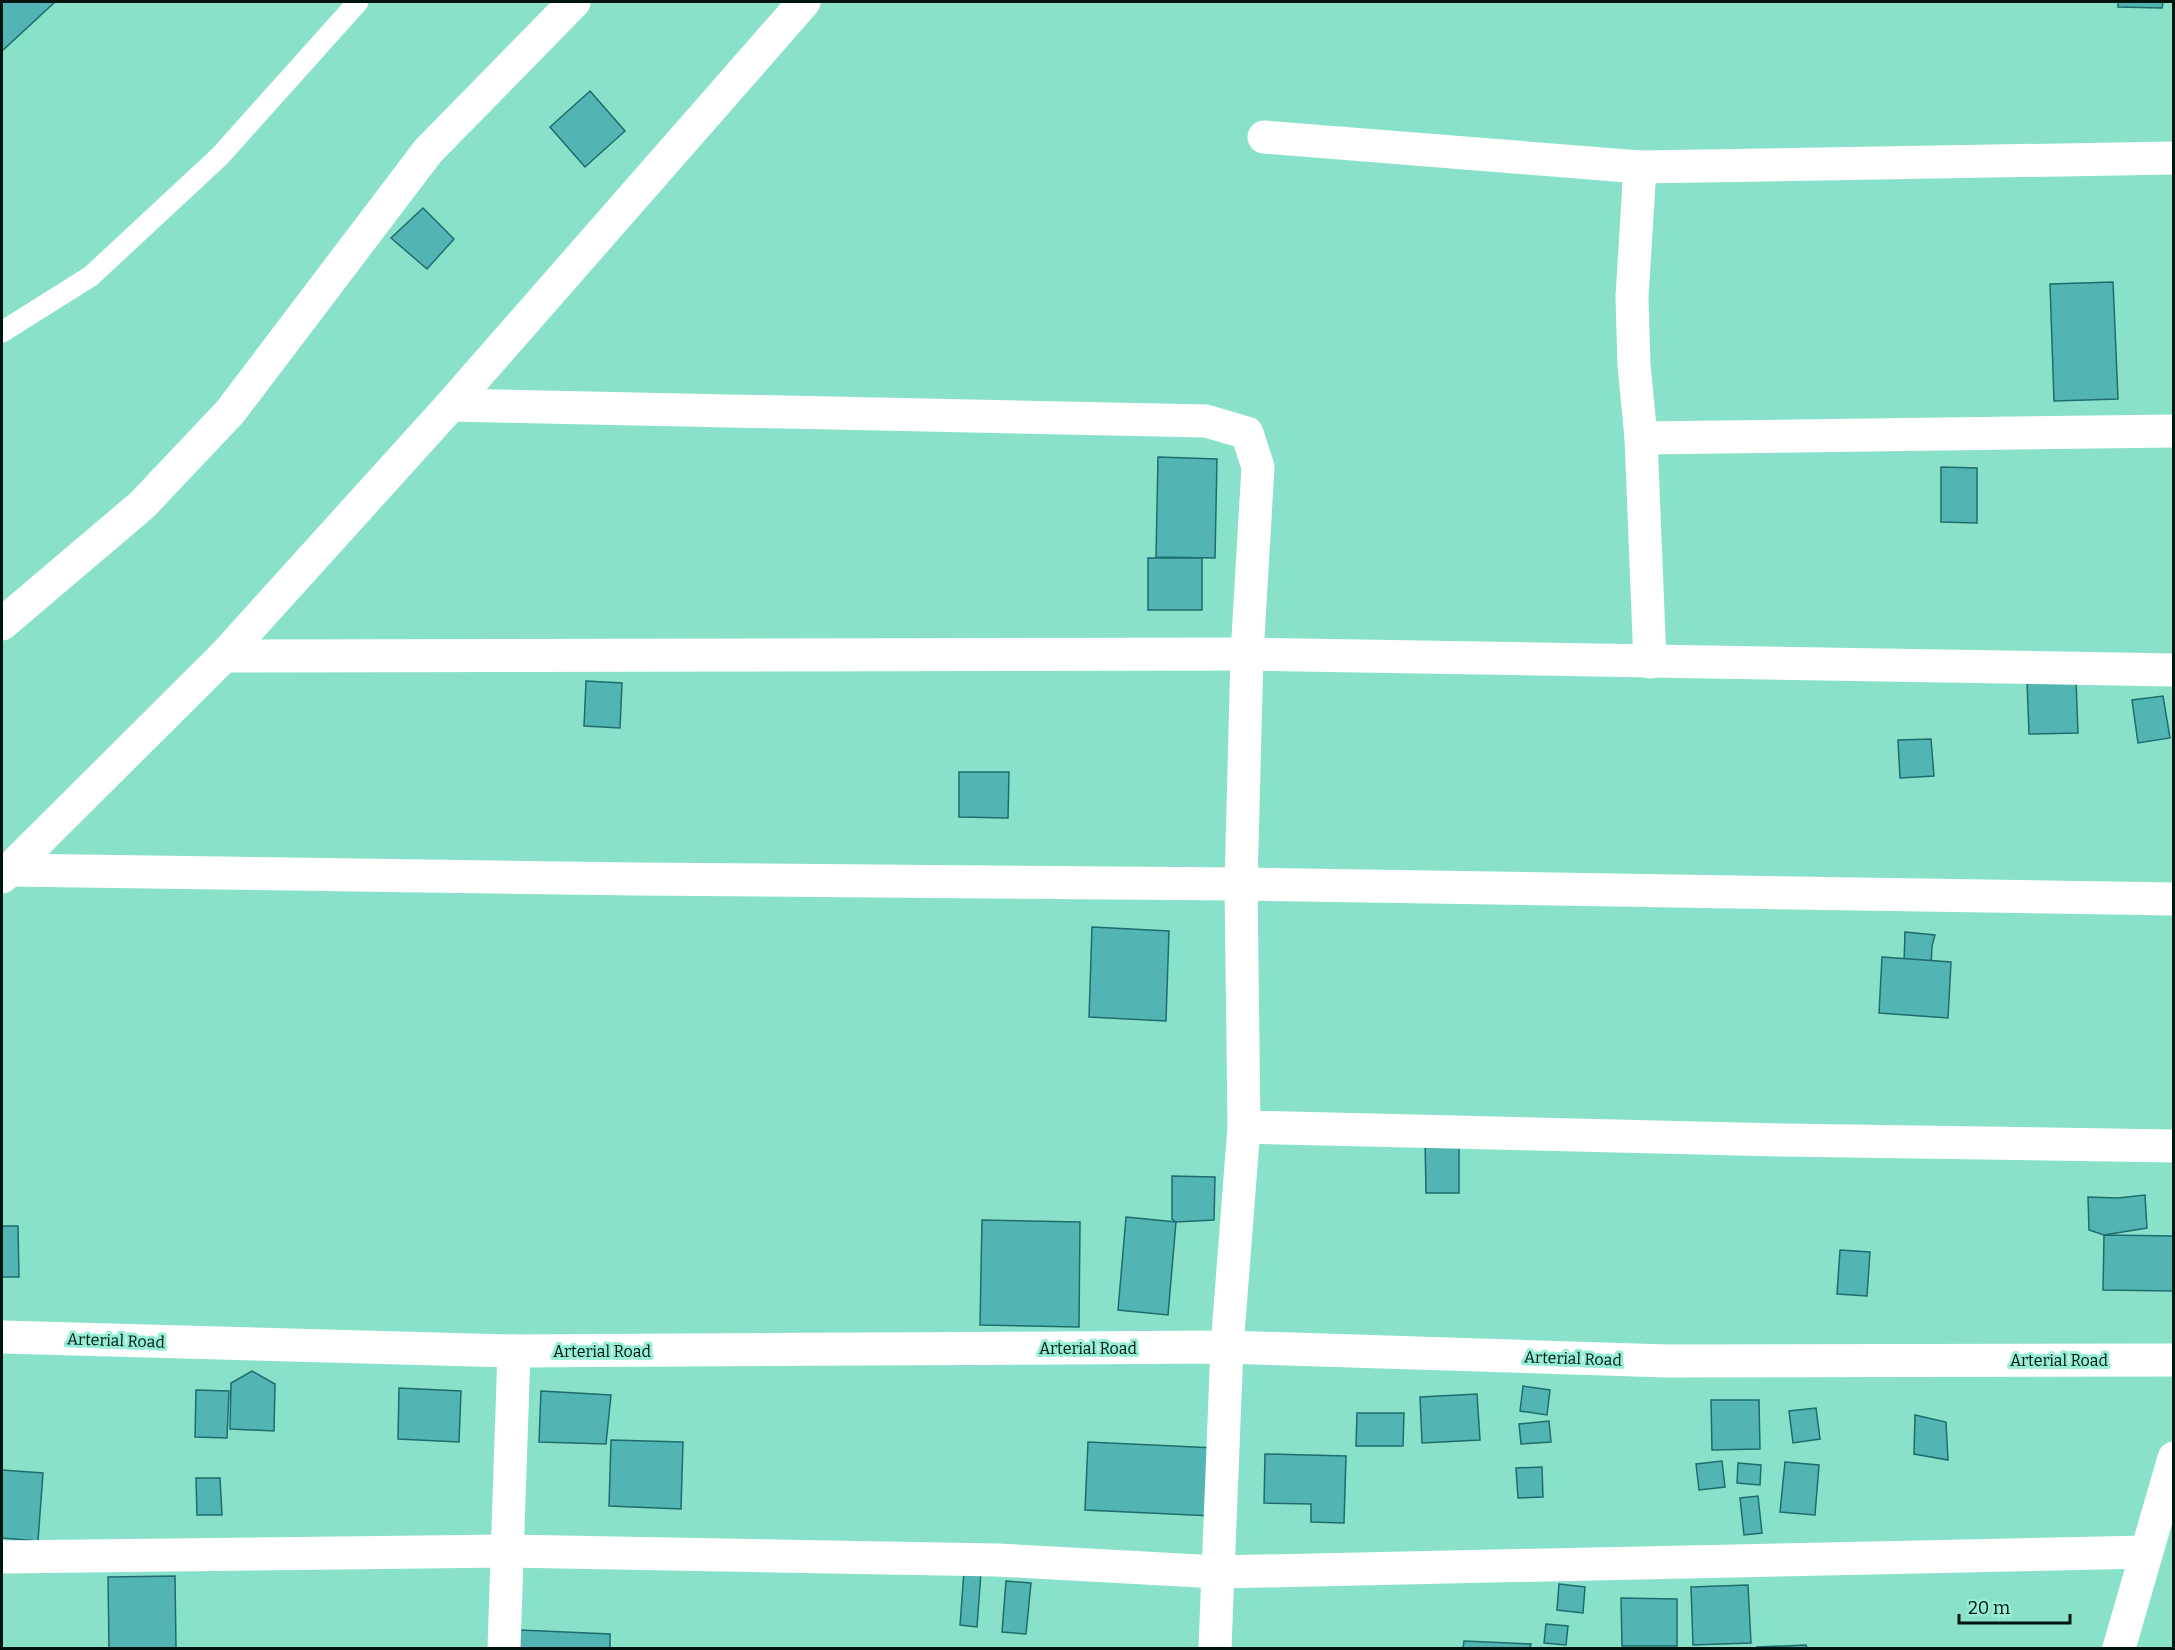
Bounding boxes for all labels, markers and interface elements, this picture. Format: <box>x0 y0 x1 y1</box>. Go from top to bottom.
street label: Arterial Road <box>67 1329 166 1352</box>
street label: Arterial Road <box>1039 1339 1138 1358</box>
street label: Arterial Road <box>553 1342 652 1361</box>
street label: Arterial Road <box>1524 1347 1623 1370</box>
street label: Arterial Road <box>2010 1351 2109 1370</box>
scale bar <box>1959 1587 2070 1625</box>
text: 20 m <box>1968 1597 2010 1619</box>

